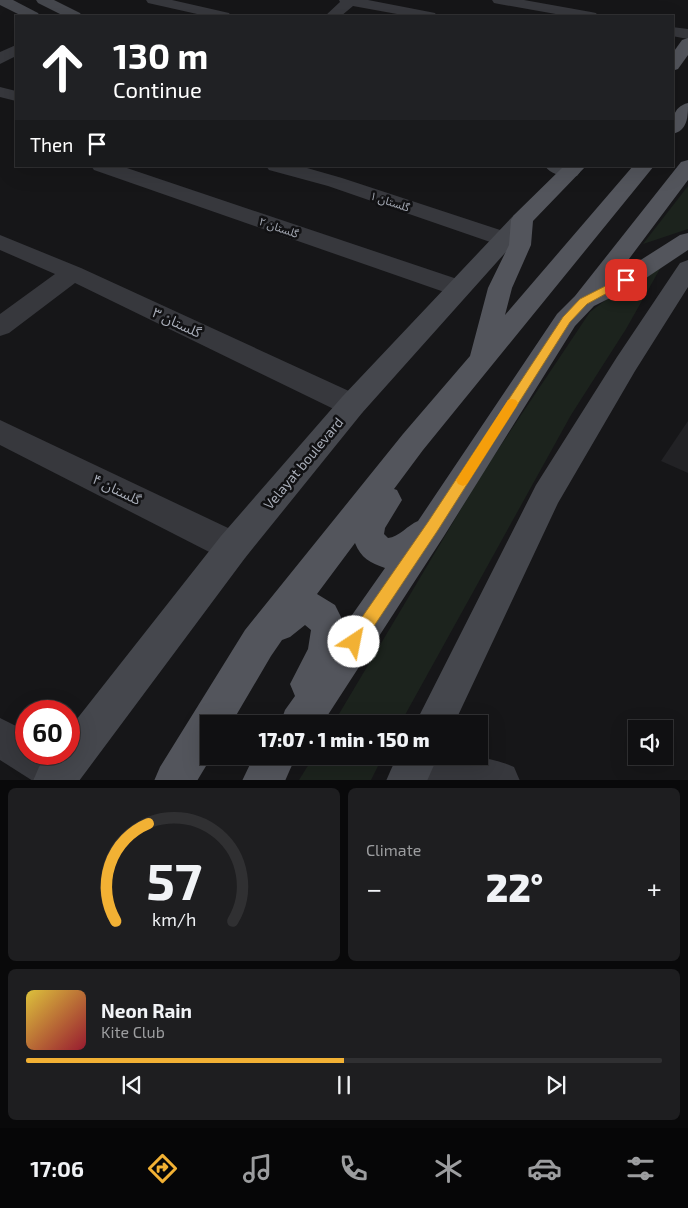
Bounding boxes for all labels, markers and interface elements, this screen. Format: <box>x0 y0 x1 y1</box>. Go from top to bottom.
text: 130 m <box>113 34 208 76</box>
icon: ahead <box>30 35 95 100</box>
text: Continue <box>113 76 202 102</box>
icon: arrive <box>83 130 111 158</box>
text: Then <box>30 133 73 156</box>
street label: گلستان ۱ <box>368 189 412 215</box>
street label: گلستان ۲ <box>257 214 301 241</box>
pin <box>605 259 647 301</box>
icon: arrive <box>612 266 640 294</box>
street label: گلستان ۳ <box>149 303 204 342</box>
street label: Velayat boulevard <box>260 414 346 512</box>
street label: گلستان ۴ <box>90 470 144 509</box>
position arrow <box>327 615 379 667</box>
speed limit sign: 60 <box>15 700 80 765</box>
map controls <box>628 720 673 765</box>
button: sound <box>628 720 673 765</box>
text: 17:07 · 1 min · 150 m <box>258 728 430 751</box>
text: Climate <box>366 840 421 859</box>
text: 57 <box>146 848 202 910</box>
text: 22° <box>486 864 543 910</box>
text: − <box>366 871 382 905</box>
text: + <box>647 871 662 905</box>
text: km/h <box>152 908 196 930</box>
text: Neon Rain <box>101 999 192 1022</box>
text: Kite Club <box>101 1022 165 1041</box>
icon: previous <box>118 1071 146 1099</box>
icon: pause <box>330 1071 358 1099</box>
icon: next <box>542 1071 570 1099</box>
icon: directions <box>145 1151 180 1186</box>
icon: music <box>240 1151 275 1186</box>
icon: phone <box>336 1151 371 1186</box>
icon: climate <box>431 1151 466 1186</box>
icon: car <box>527 1151 562 1186</box>
icon: filters <box>623 1151 658 1186</box>
text: 17:06 <box>30 1155 84 1181</box>

